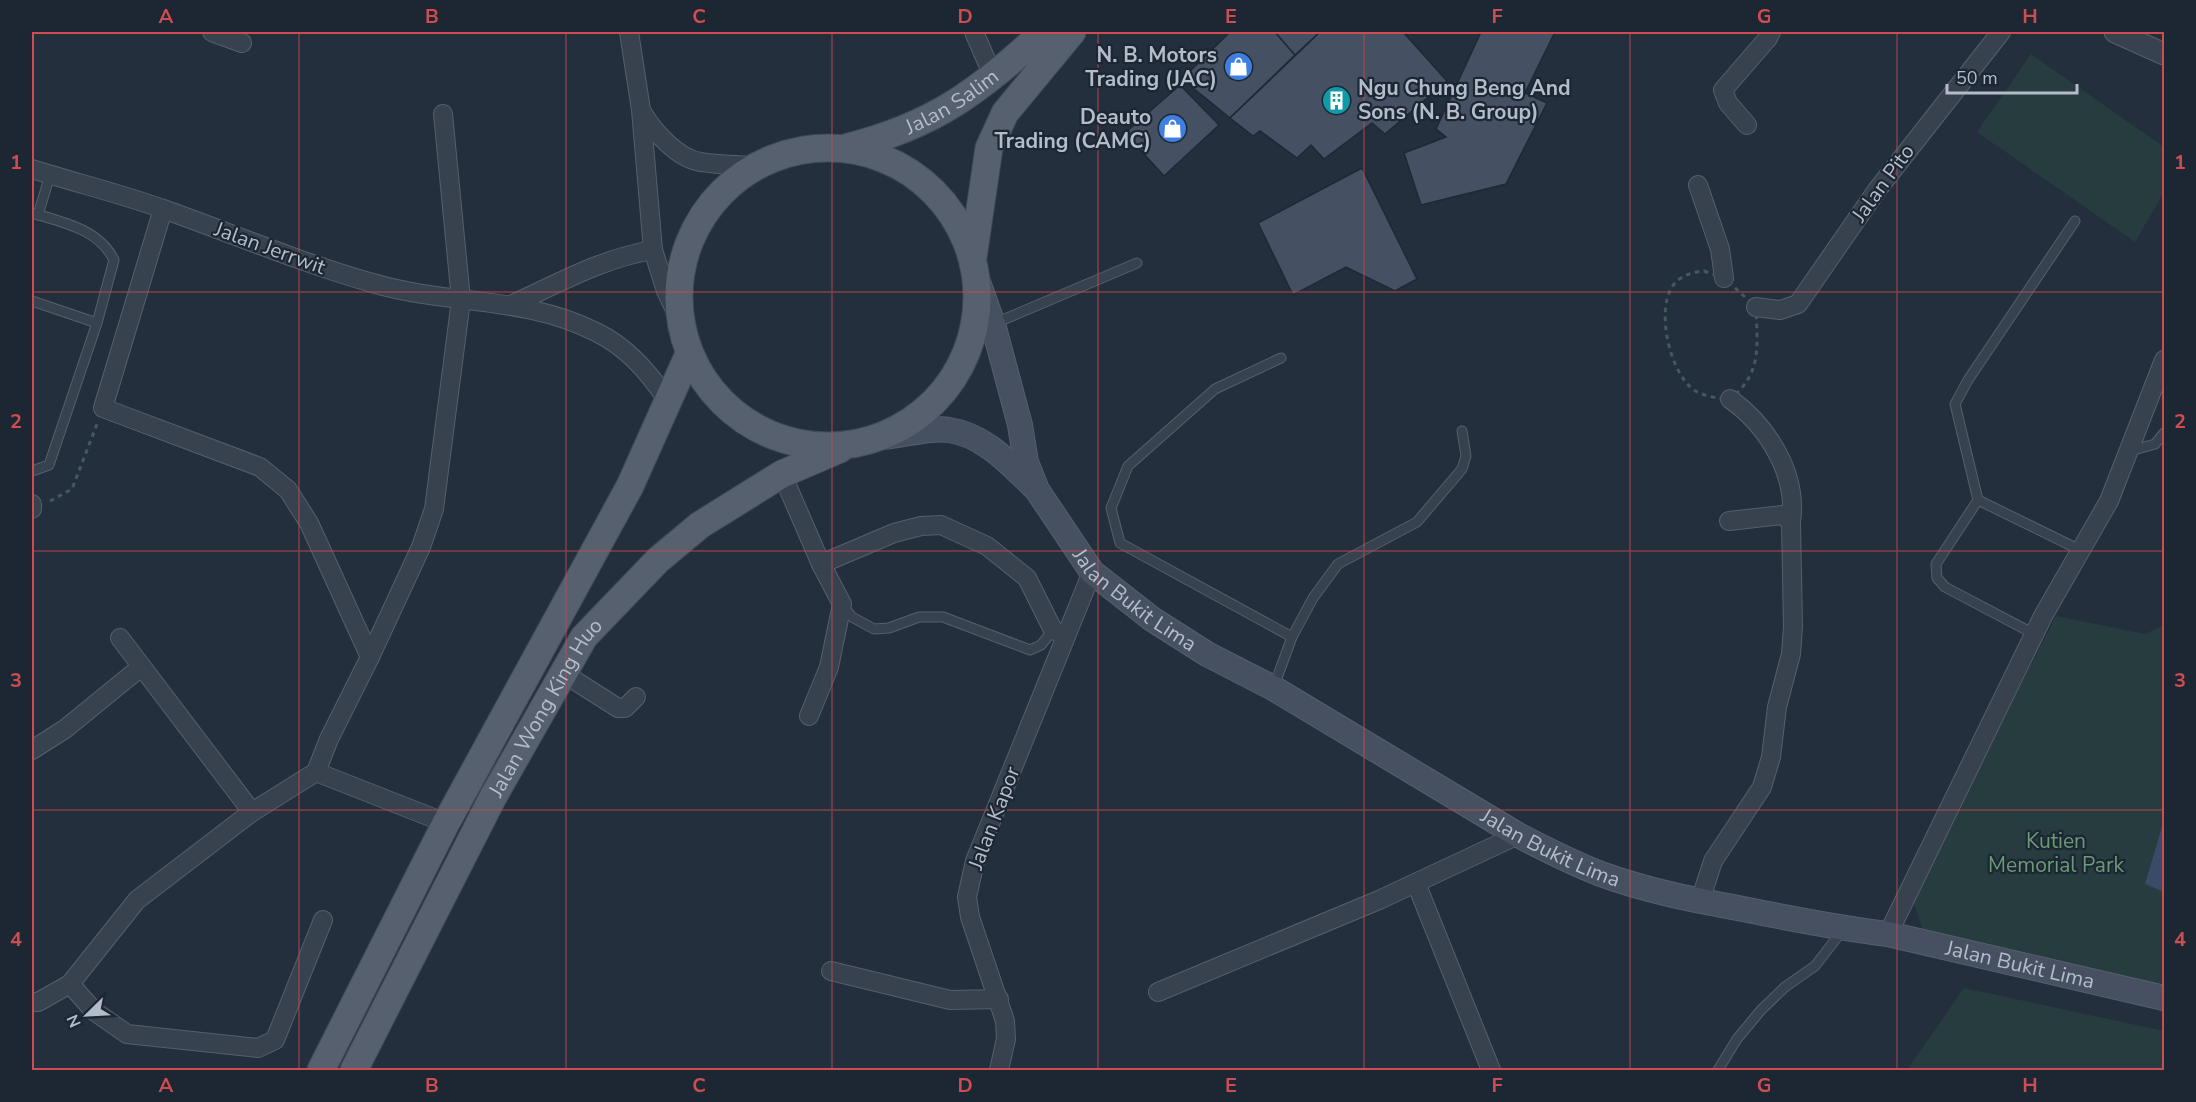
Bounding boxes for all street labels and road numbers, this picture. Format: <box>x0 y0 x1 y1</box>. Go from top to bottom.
street label: Jalan Salim <box>900 62 1005 141</box>
street label: Jalan Pito <box>1845 138 1921 228</box>
street label: Jalan Jerrwit <box>210 215 330 281</box>
street label: Jalan Bukit Lima <box>1065 542 1202 658</box>
street label: Jalan Wong King Huo <box>481 612 609 803</box>
street label: Jalan Kapor <box>961 762 1027 875</box>
street label: Jalan Bukit Lima <box>1475 801 1624 894</box>
street label: Jalan Bukit Lima <box>1942 934 2097 995</box>

